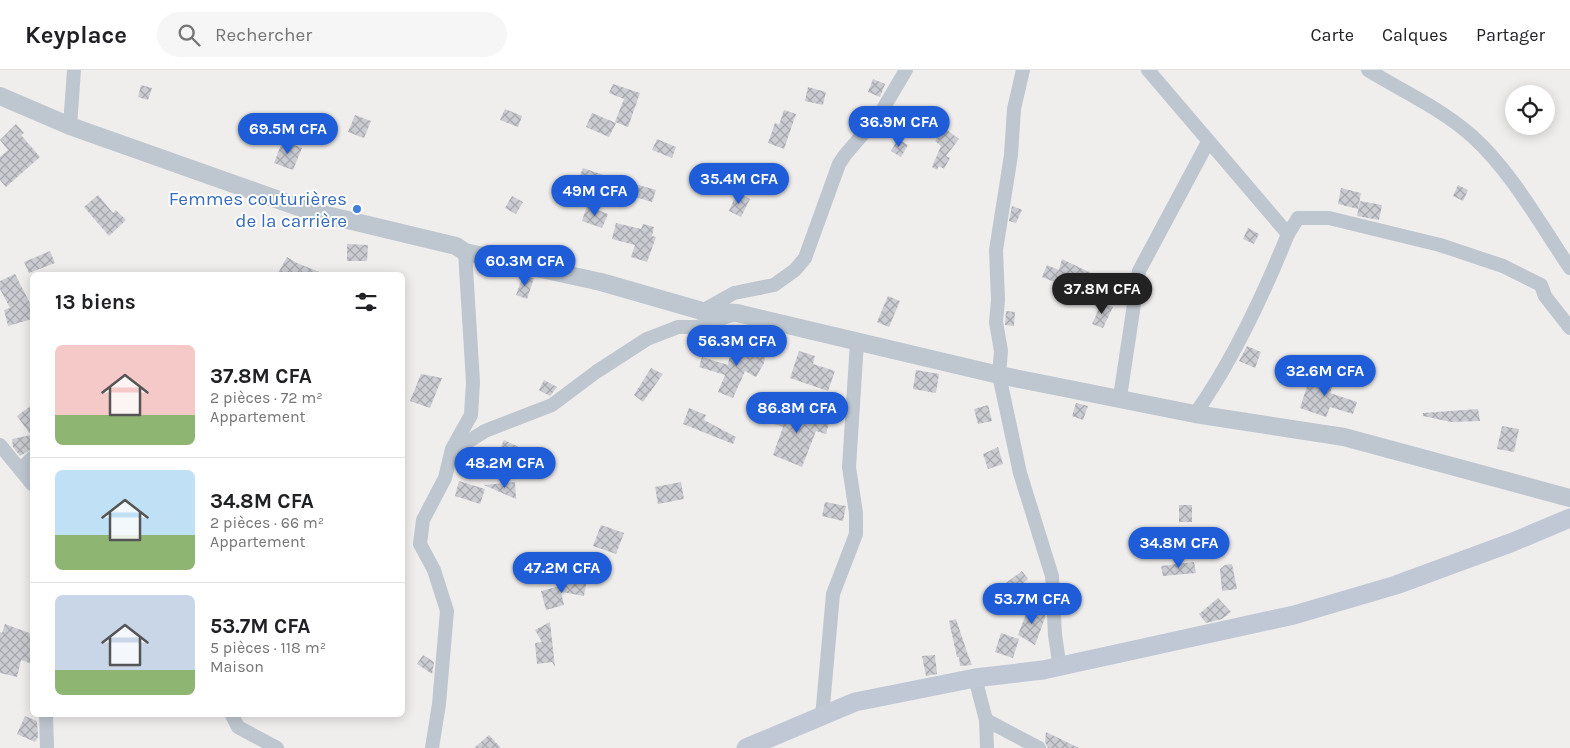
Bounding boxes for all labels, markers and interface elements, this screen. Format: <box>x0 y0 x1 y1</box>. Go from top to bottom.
search box <box>157 12 507 57</box>
text: Keyplace <box>25 21 127 49</box>
icon: search <box>175 21 203 49</box>
text: Rechercher <box>215 24 312 46</box>
text: Carte <box>1310 24 1354 46</box>
text: Calques <box>1382 24 1448 46</box>
text: Partager <box>1476 24 1545 46</box>
map controls <box>1505 85 1555 135</box>
button: locate <box>1505 85 1555 135</box>
pin: 36.9M CFA <box>842 106 956 148</box>
pin: 69.5M CFA <box>231 112 345 155</box>
text: 36.9M CFA <box>860 112 938 131</box>
text: 69.5M CFA <box>249 119 327 138</box>
pin: 35.4M CFA <box>682 162 796 205</box>
text: 35.4M CFA <box>700 169 778 188</box>
pin: 49M CFA <box>549 174 641 217</box>
text: 49M CFA <box>562 181 628 200</box>
place label: Femmes couturières de la carrière <box>169 188 347 232</box>
marker: Femmes couturières de la carrière <box>351 203 363 215</box>
pin: 60.3M CFA <box>468 244 582 287</box>
text: 60.3M CFA <box>485 251 565 270</box>
pin: 37.8M CFA <box>1045 272 1159 315</box>
text: 37.8M CFA <box>1063 279 1141 298</box>
icon: filters <box>352 288 380 316</box>
text: 13 biens <box>55 290 136 314</box>
pin: 56.3M CFA <box>680 324 794 367</box>
text: 56.3M CFA <box>698 331 776 350</box>
pin: 32.6M CFA <box>1268 354 1382 397</box>
text: 32.6M CFA <box>1286 361 1364 380</box>
text: 37.8M CFA <box>210 364 312 388</box>
icon: home <box>95 365 155 425</box>
text: 2 pièces · 72 m² <box>210 388 323 407</box>
pin: 86.8M CFA <box>740 392 854 434</box>
text: 86.8M CFA <box>757 398 837 417</box>
text: Appartement <box>210 407 306 426</box>
pin: 48.2M CFA <box>448 446 562 489</box>
text: 48.2M CFA <box>466 453 544 472</box>
text: 34.8M CFA <box>210 489 314 513</box>
icon: home <box>95 490 155 550</box>
text: 2 pièces · 66 m² <box>210 513 324 532</box>
pin: 34.8M CFA <box>1122 526 1236 569</box>
text: Appartement <box>210 532 306 551</box>
text: 34.8M CFA <box>1139 533 1219 552</box>
pin: 47.2M CFA <box>505 552 619 594</box>
text: 47.2M CFA <box>524 558 600 577</box>
pin: 53.7M CFA <box>975 582 1089 625</box>
text: 53.7M CFA <box>994 589 1070 608</box>
text: 53.7M CFA <box>210 614 310 638</box>
icon: home <box>95 615 155 675</box>
text: 5 pièces · 118 m² <box>210 638 326 657</box>
text: Maison <box>210 657 264 676</box>

